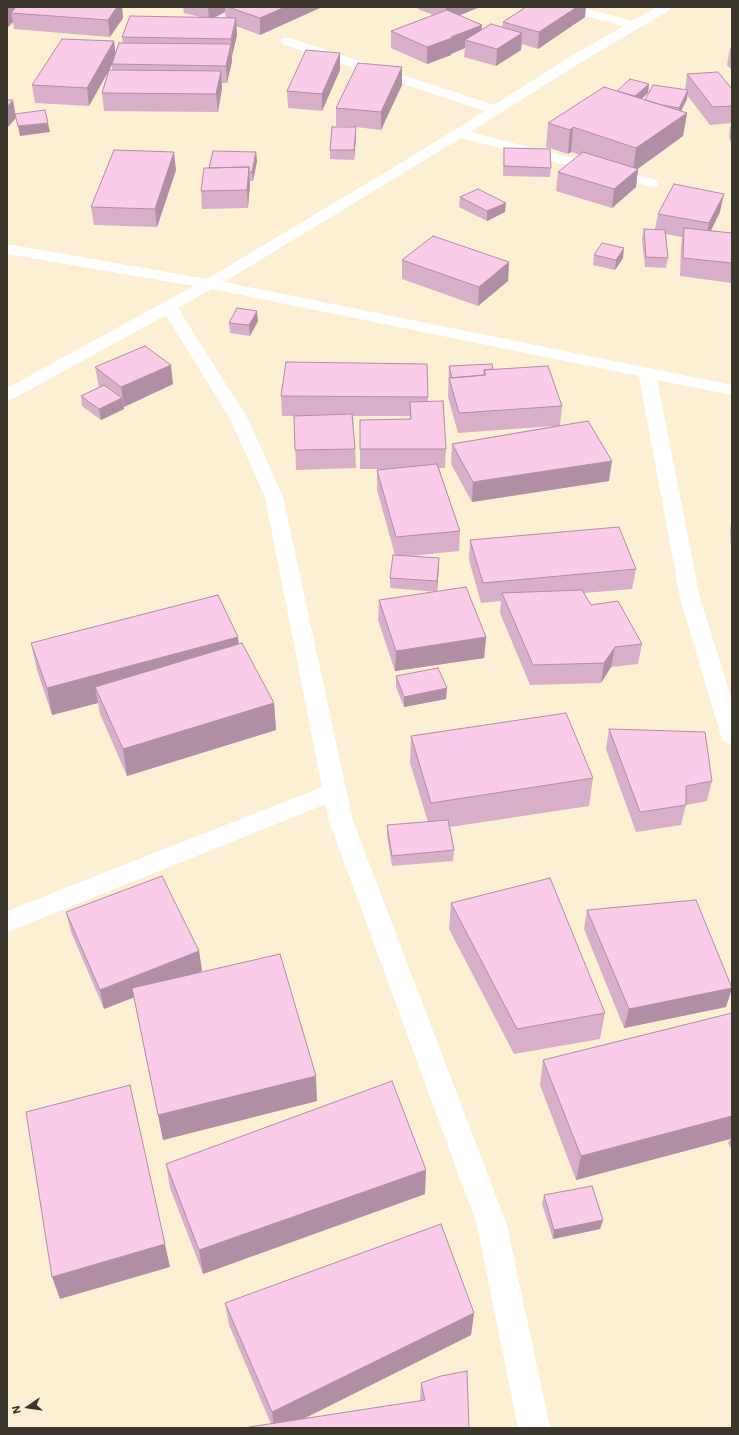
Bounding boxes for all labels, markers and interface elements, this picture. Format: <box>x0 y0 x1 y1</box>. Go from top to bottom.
north arrow <box>8 1387 48 1427</box>
text: N <box>9 1404 24 1415</box>

